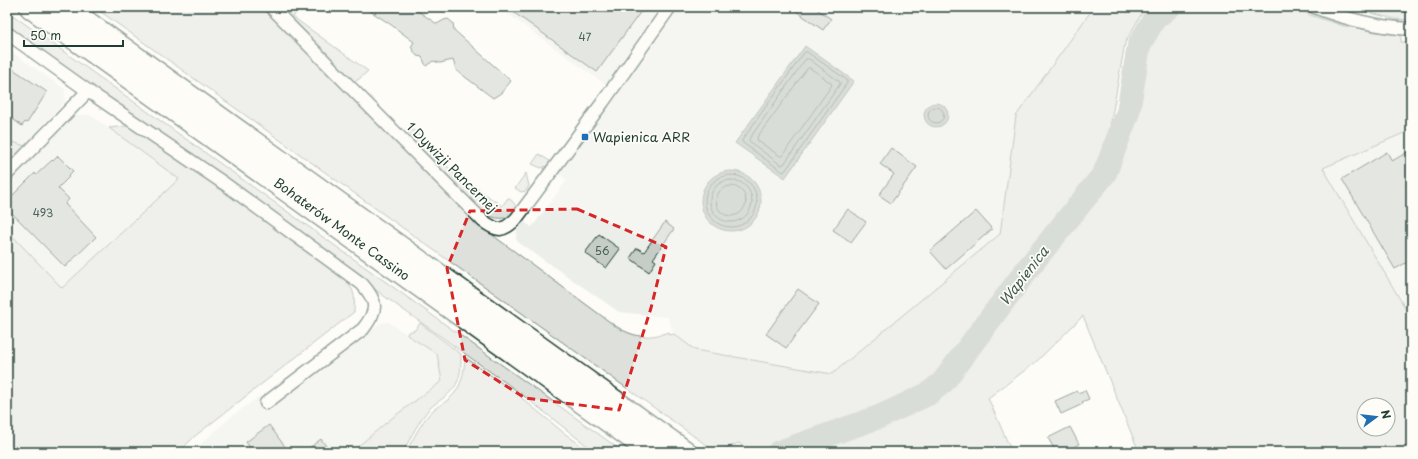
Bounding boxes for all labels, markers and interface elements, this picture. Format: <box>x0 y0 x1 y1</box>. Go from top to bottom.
scale bar <box>24 22 123 48</box>
text: 50 m <box>30 26 61 44</box>
house number: 47 <box>579 28 592 45</box>
street label: 1 Dywizji Pancernej <box>403 117 502 216</box>
place label: Wapienica ARR <box>593 127 690 146</box>
marker: Wapienica ARR <box>580 132 590 142</box>
street label: Bohaterów Monte Cassino <box>270 173 414 285</box>
house number: 493 <box>33 204 53 221</box>
water label: Wapienica <box>994 241 1054 310</box>
house number: 56 <box>595 242 610 259</box>
north arrow <box>1356 397 1396 437</box>
text: N <box>1377 408 1396 421</box>

